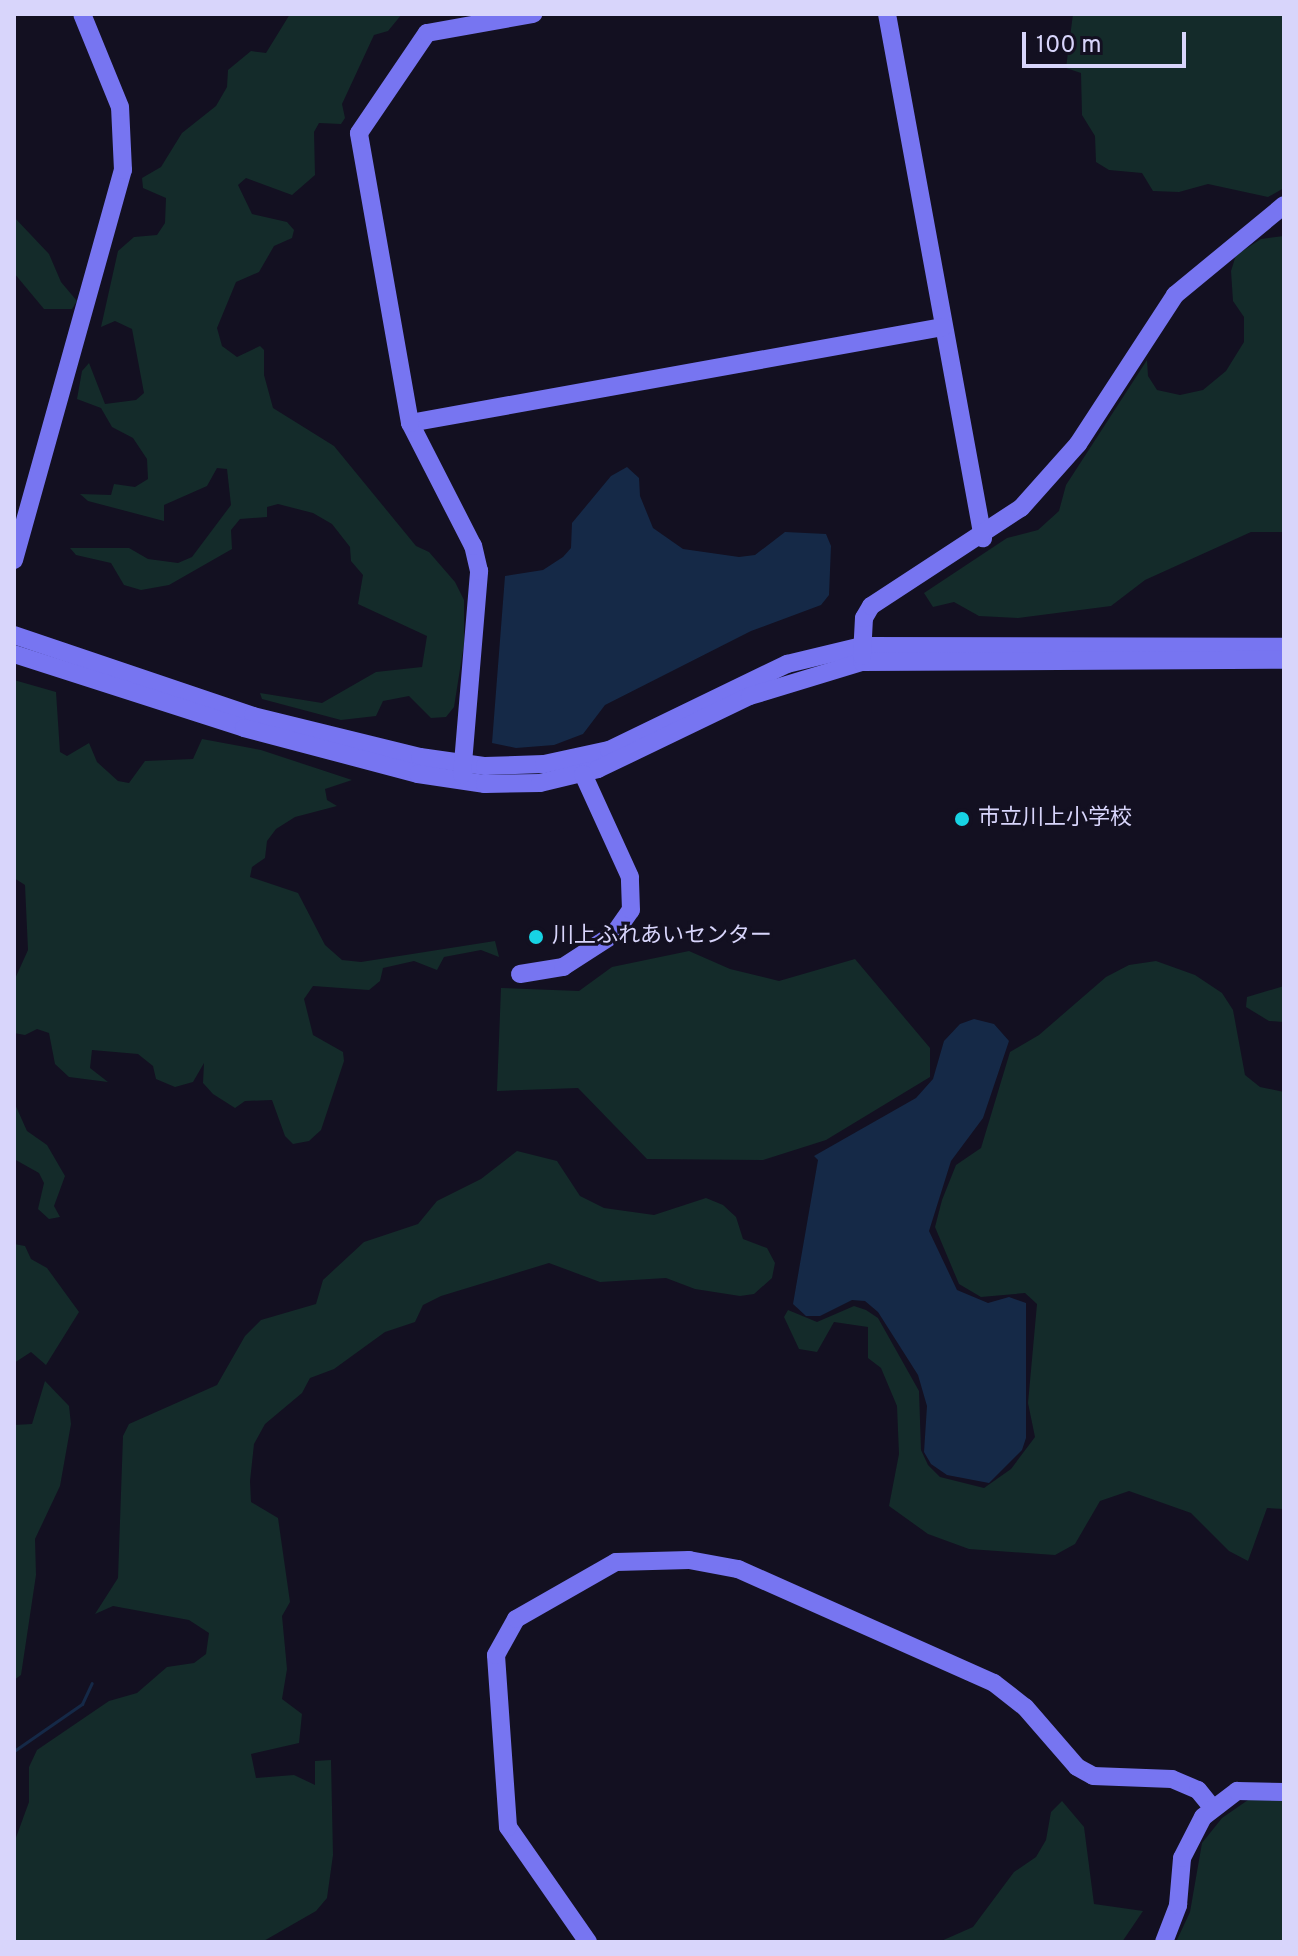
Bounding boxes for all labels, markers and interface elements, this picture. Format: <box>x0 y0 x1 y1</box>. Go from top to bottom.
scale bar <box>1026 16 1190 66</box>
text: 100 m <box>1036 31 1102 61</box>
place label: 市立川上小学校 <box>978 806 1132 832</box>
marker: 市立川上小学校 <box>953 810 971 828</box>
place label: 川上ふれあいセンター <box>552 924 772 950</box>
marker: 川上ふれあいセンター <box>527 928 545 946</box>

